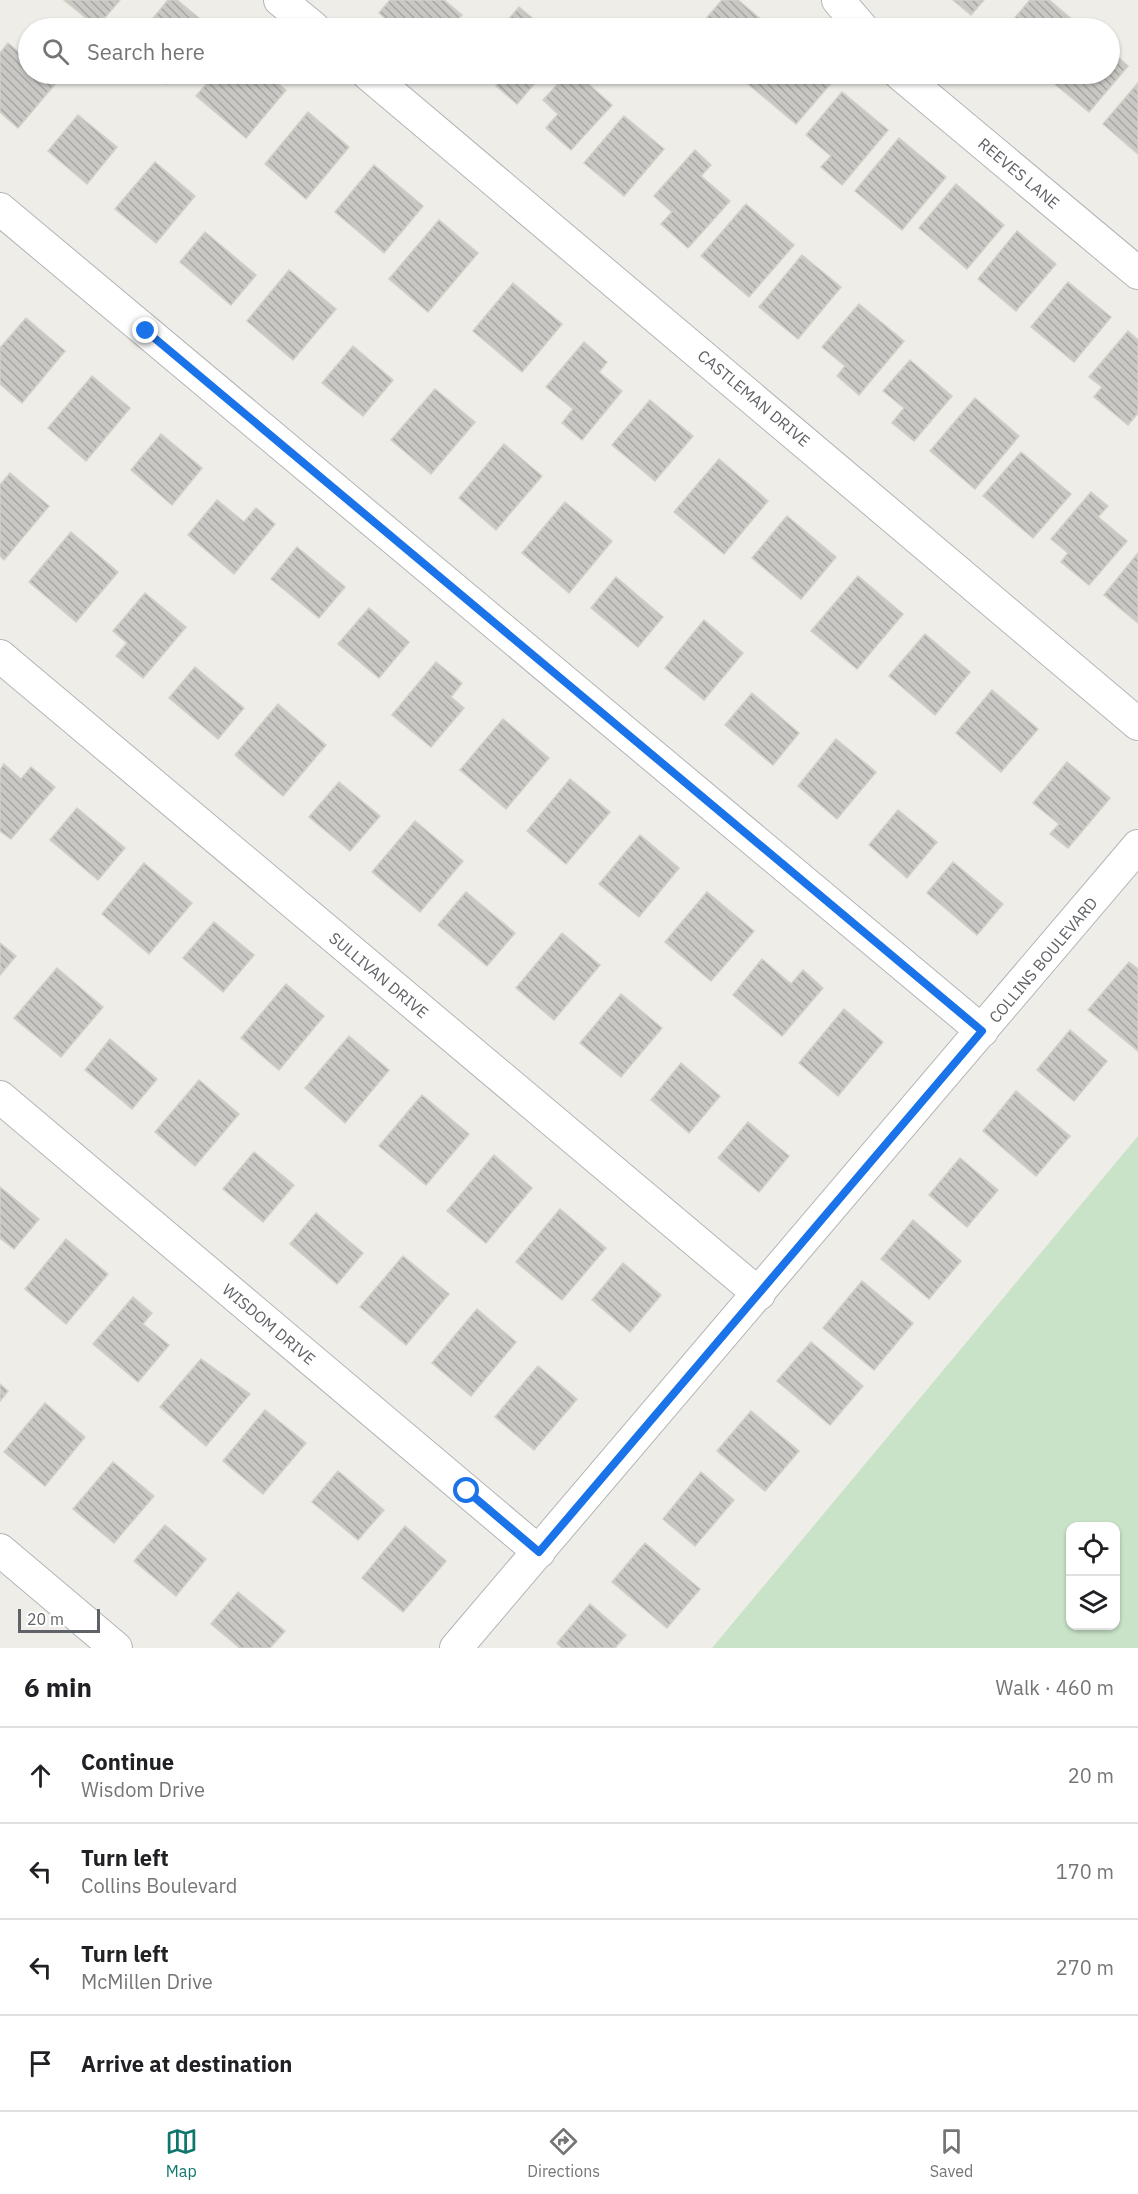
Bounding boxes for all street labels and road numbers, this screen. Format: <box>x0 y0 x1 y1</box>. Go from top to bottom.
street label: REEVES LANE <box>974 133 1064 213</box>
street label: CASTLEMAN DRIVE <box>694 345 814 451</box>
street label: COLLINS BOULEVARD <box>985 893 1101 1027</box>
street label: SULLIVAN DRIVE <box>325 928 433 1022</box>
street label: WISDOM DRIVE <box>218 1279 320 1369</box>

